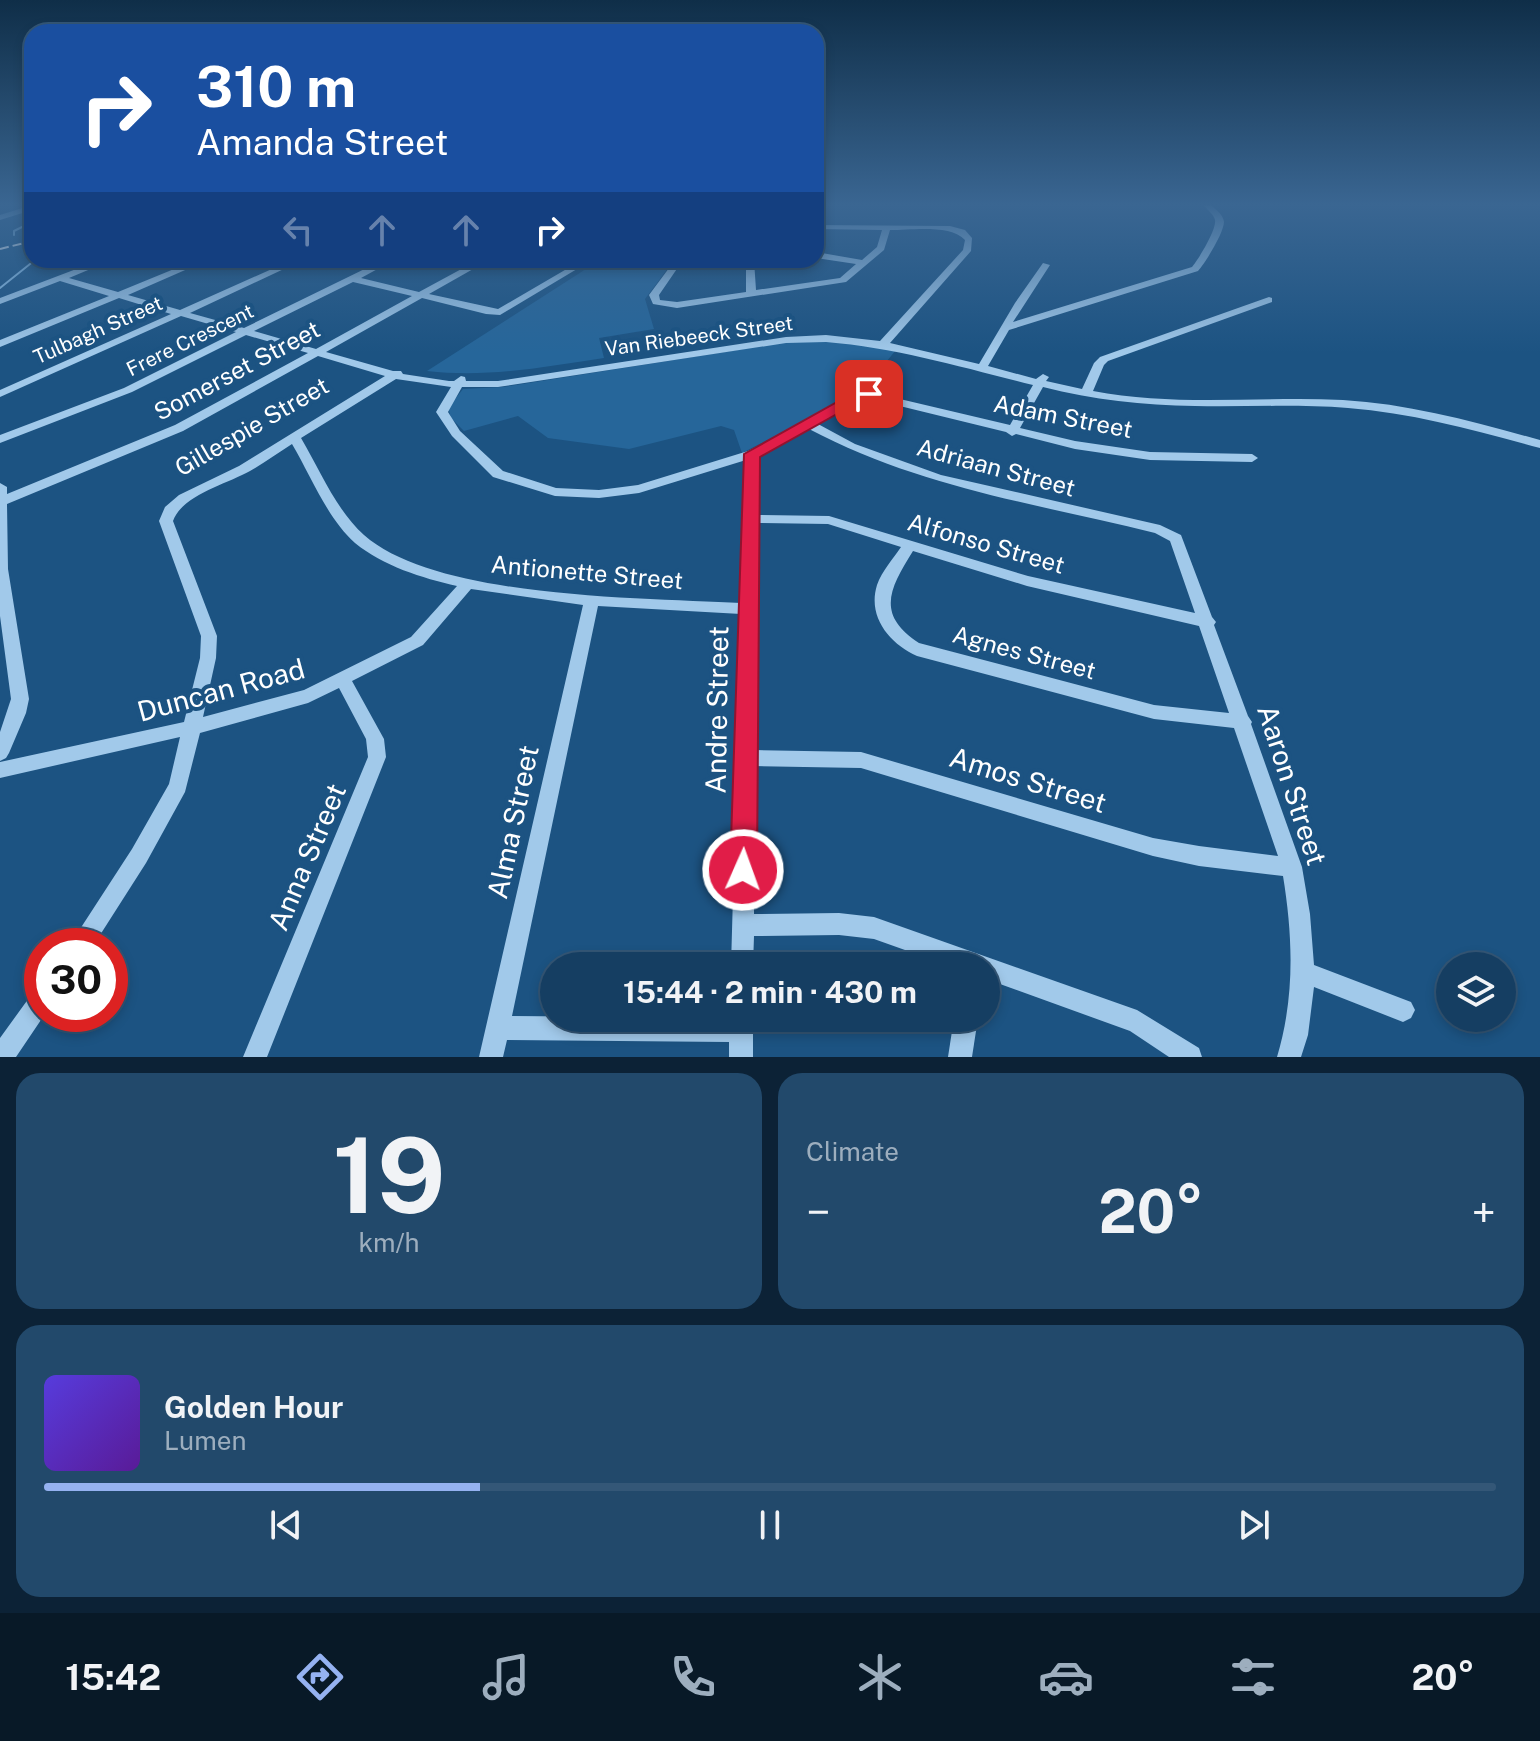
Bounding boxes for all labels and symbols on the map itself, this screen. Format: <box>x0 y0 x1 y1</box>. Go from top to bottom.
street label: Tulbagh Street <box>30 291 166 369</box>
street label: Frere Crescent <box>123 299 257 381</box>
street label: Van Riebeeck Street <box>603 311 795 361</box>
street label: Somerset Street <box>149 315 324 426</box>
pin <box>835 360 903 428</box>
street label: Gillespie Street <box>170 371 333 481</box>
street label: Adam Street <box>991 389 1135 443</box>
street label: Adriaan Street <box>914 432 1079 502</box>
street label: Alfonso Street <box>905 507 1068 579</box>
street label: Antionette Street <box>490 550 684 594</box>
street label: Agnes Street <box>950 619 1099 685</box>
street label: Andre Street <box>699 626 734 794</box>
street label: Duncan Road <box>134 651 308 728</box>
street label: Aaron Street <box>1251 700 1334 869</box>
street label: Amos Street <box>946 740 1111 819</box>
street label: Alma Street <box>480 742 545 902</box>
street label: Anna Street <box>261 778 352 935</box>
position arrow <box>701 828 785 912</box>
speed limit sign: 30 <box>24 928 128 1032</box>

